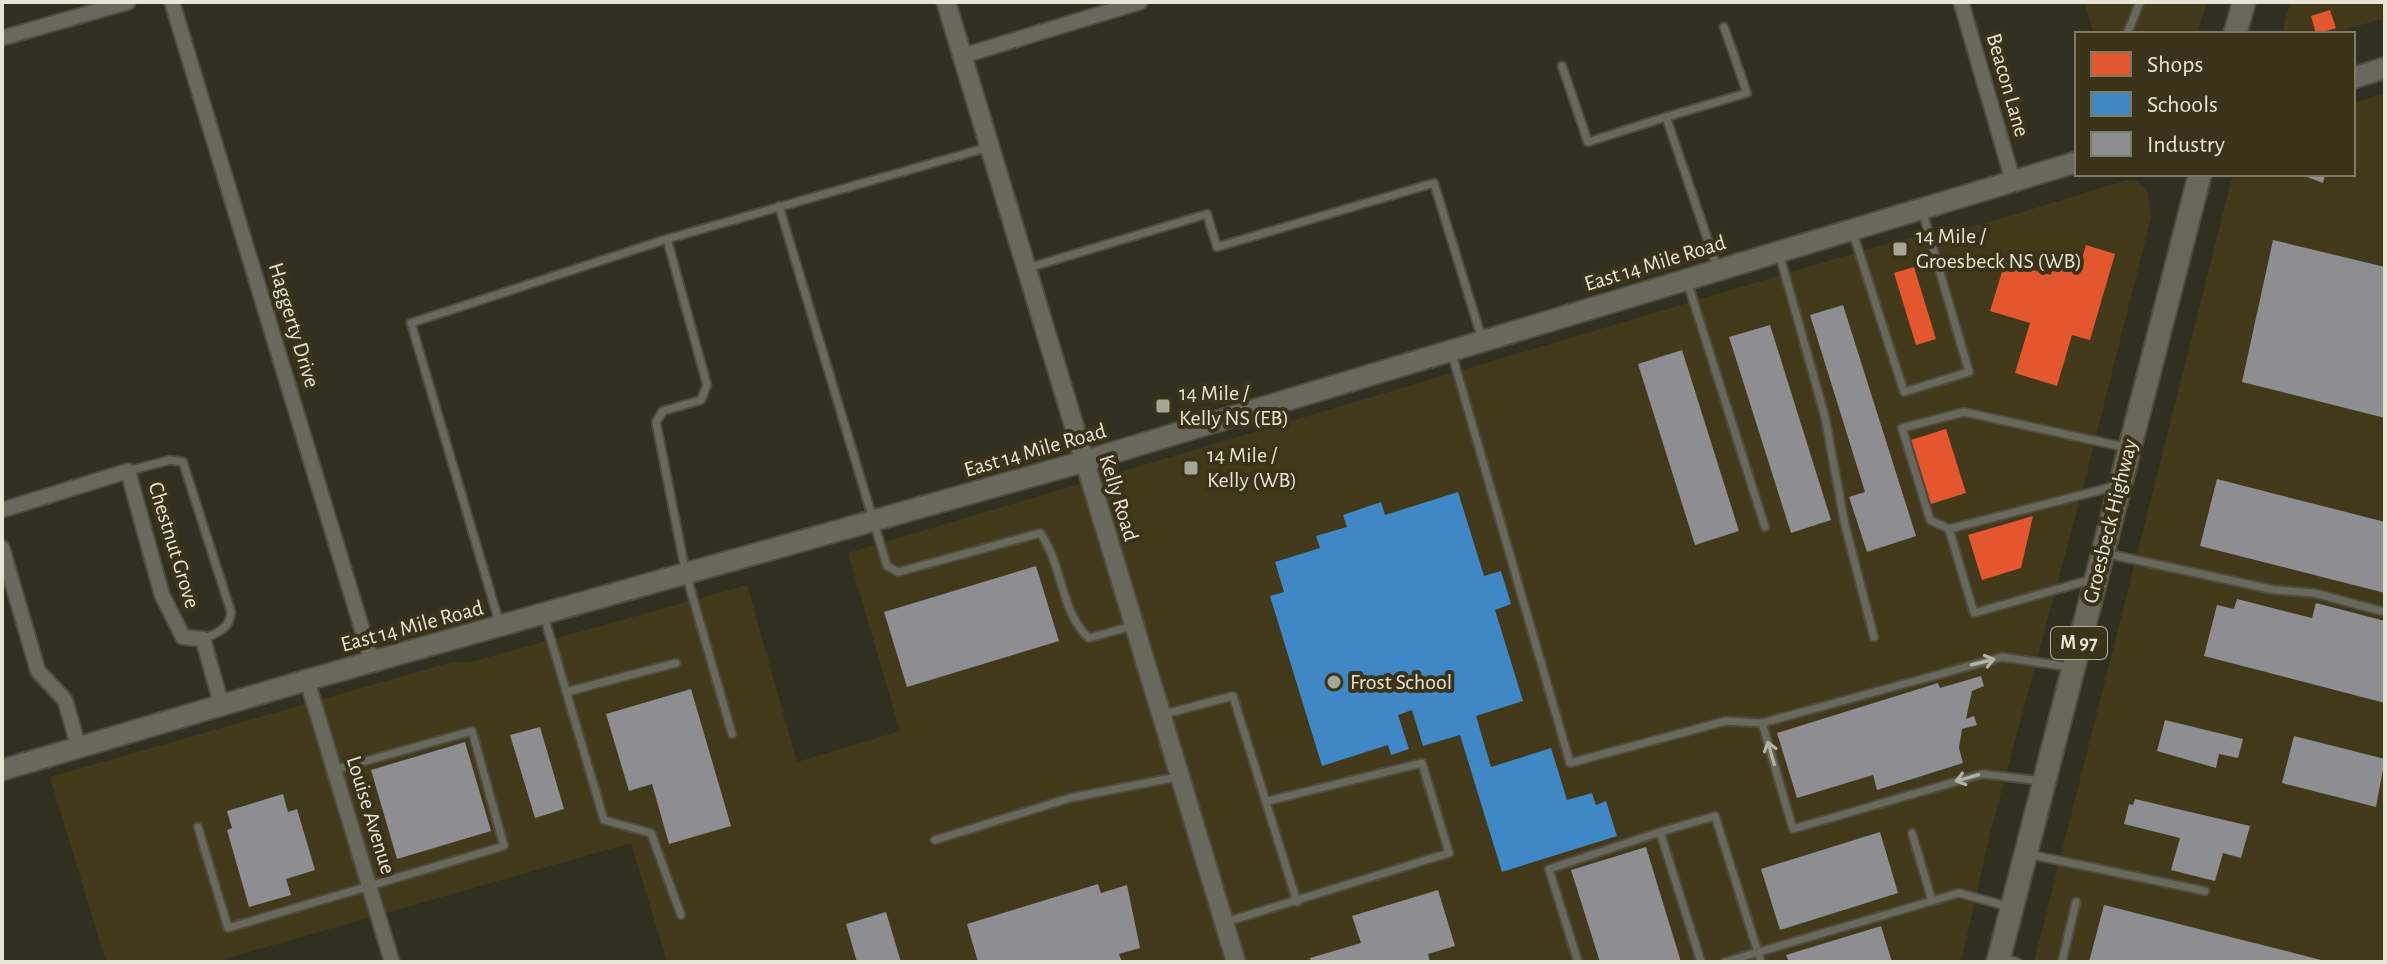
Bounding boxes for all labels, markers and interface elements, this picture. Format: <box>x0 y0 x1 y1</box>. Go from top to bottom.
street label: Beacon Lane <box>1983 31 2033 139</box>
legend <box>2075 32 2355 176</box>
text: Shops <box>2147 53 2203 77</box>
text: Schools <box>2147 93 2218 117</box>
text: Industry <box>2147 133 2225 157</box>
place label: 14 Mile / Groesbeck NS (WB) <box>1916 225 2082 272</box>
street label: East 14 Mile Road <box>1582 231 1728 295</box>
marker: 14 Mile / Groesbeck NS (WB) <box>1891 240 1909 258</box>
street label: Haggerty Drive <box>265 260 323 390</box>
place label: 14 Mile / Kelly NS (EB) <box>1179 382 1289 429</box>
marker: 14 Mile / Kelly NS (EB) <box>1154 397 1172 415</box>
street label: East 14 Mile Road <box>962 419 1108 481</box>
street label: Groesbeck Highway <box>2079 436 2141 605</box>
place label: 14 Mile / Kelly (WB) <box>1207 444 1297 491</box>
street label: Kelly Road <box>1095 452 1143 544</box>
marker: 14 Mile / Kelly (WB) <box>1182 459 1200 477</box>
street label: Chestnut Grove <box>144 479 204 611</box>
street label: East 14 Mile Road <box>338 596 486 656</box>
road number: M 97 <box>2051 627 2107 659</box>
one-way arrow <box>1970 654 1995 669</box>
place label: Frost School <box>1350 671 1452 693</box>
marker: Frost School <box>1325 673 1343 691</box>
one-way arrow <box>1763 741 1777 766</box>
street label: Louise Avenue <box>343 753 399 877</box>
one-way arrow <box>1955 772 1981 787</box>

